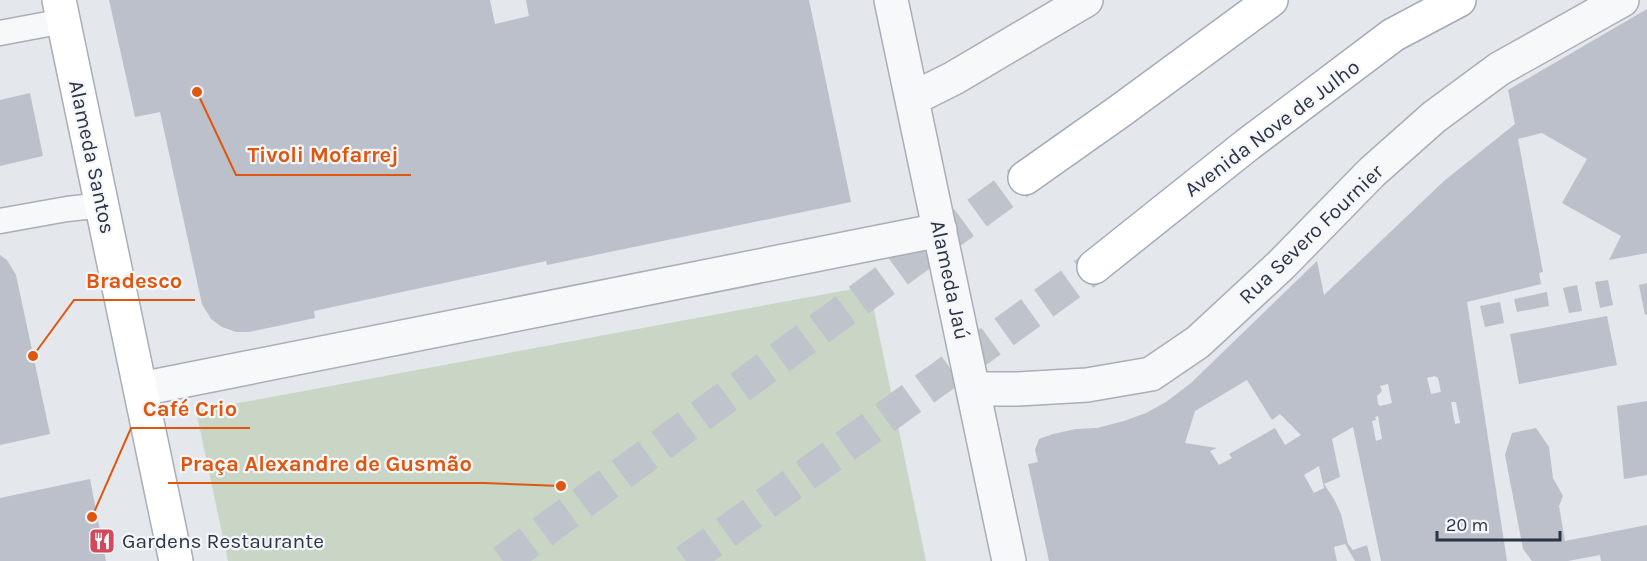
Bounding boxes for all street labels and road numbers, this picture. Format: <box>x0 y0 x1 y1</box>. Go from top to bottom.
street label: Avenida Nove de Julho <box>1180 54 1364 202</box>
street label: Alameda Santos <box>64 78 120 236</box>
street label: Rua Severo Fournier <box>1234 159 1388 309</box>
street label: Alameda Jaú <box>926 218 974 342</box>

